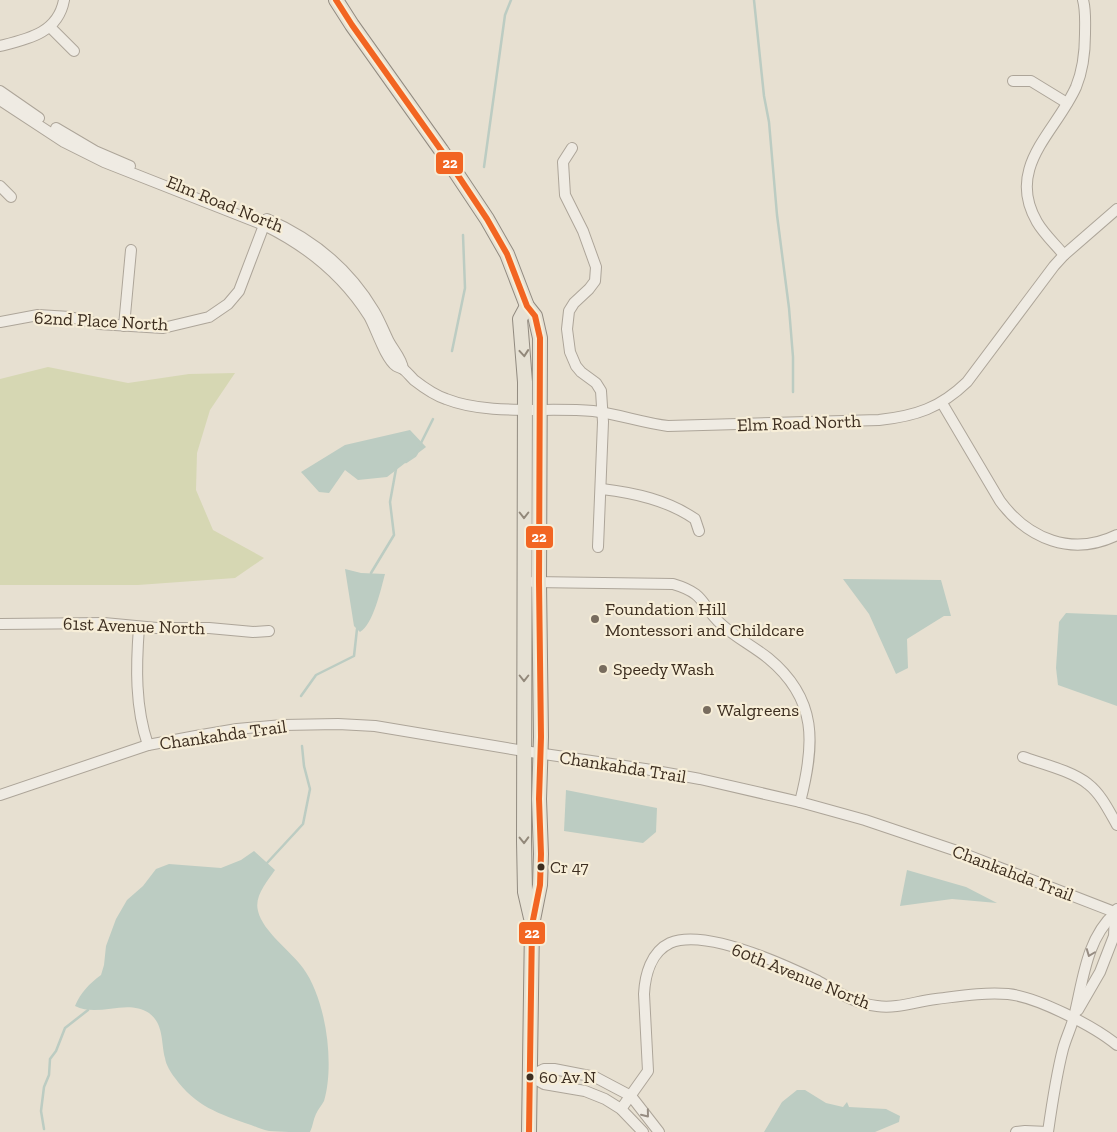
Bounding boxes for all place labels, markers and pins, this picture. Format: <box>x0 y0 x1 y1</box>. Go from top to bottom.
place label: Foundation Hill Montessori and Childcare <box>605 598 804 641</box>
marker: Foundation Hill Montessori and Childcare <box>589 613 601 625</box>
place label: Speedy Wash <box>613 658 714 680</box>
marker: Speedy Wash <box>597 663 609 675</box>
place label: Walgreens <box>717 699 799 721</box>
marker: Walgreens <box>701 704 713 716</box>
place label: Cr 47 <box>550 857 589 877</box>
marker: Cr 47 <box>536 862 546 872</box>
place label: 60 Av N <box>539 1067 596 1087</box>
marker: 60 Av N <box>525 1072 535 1082</box>

